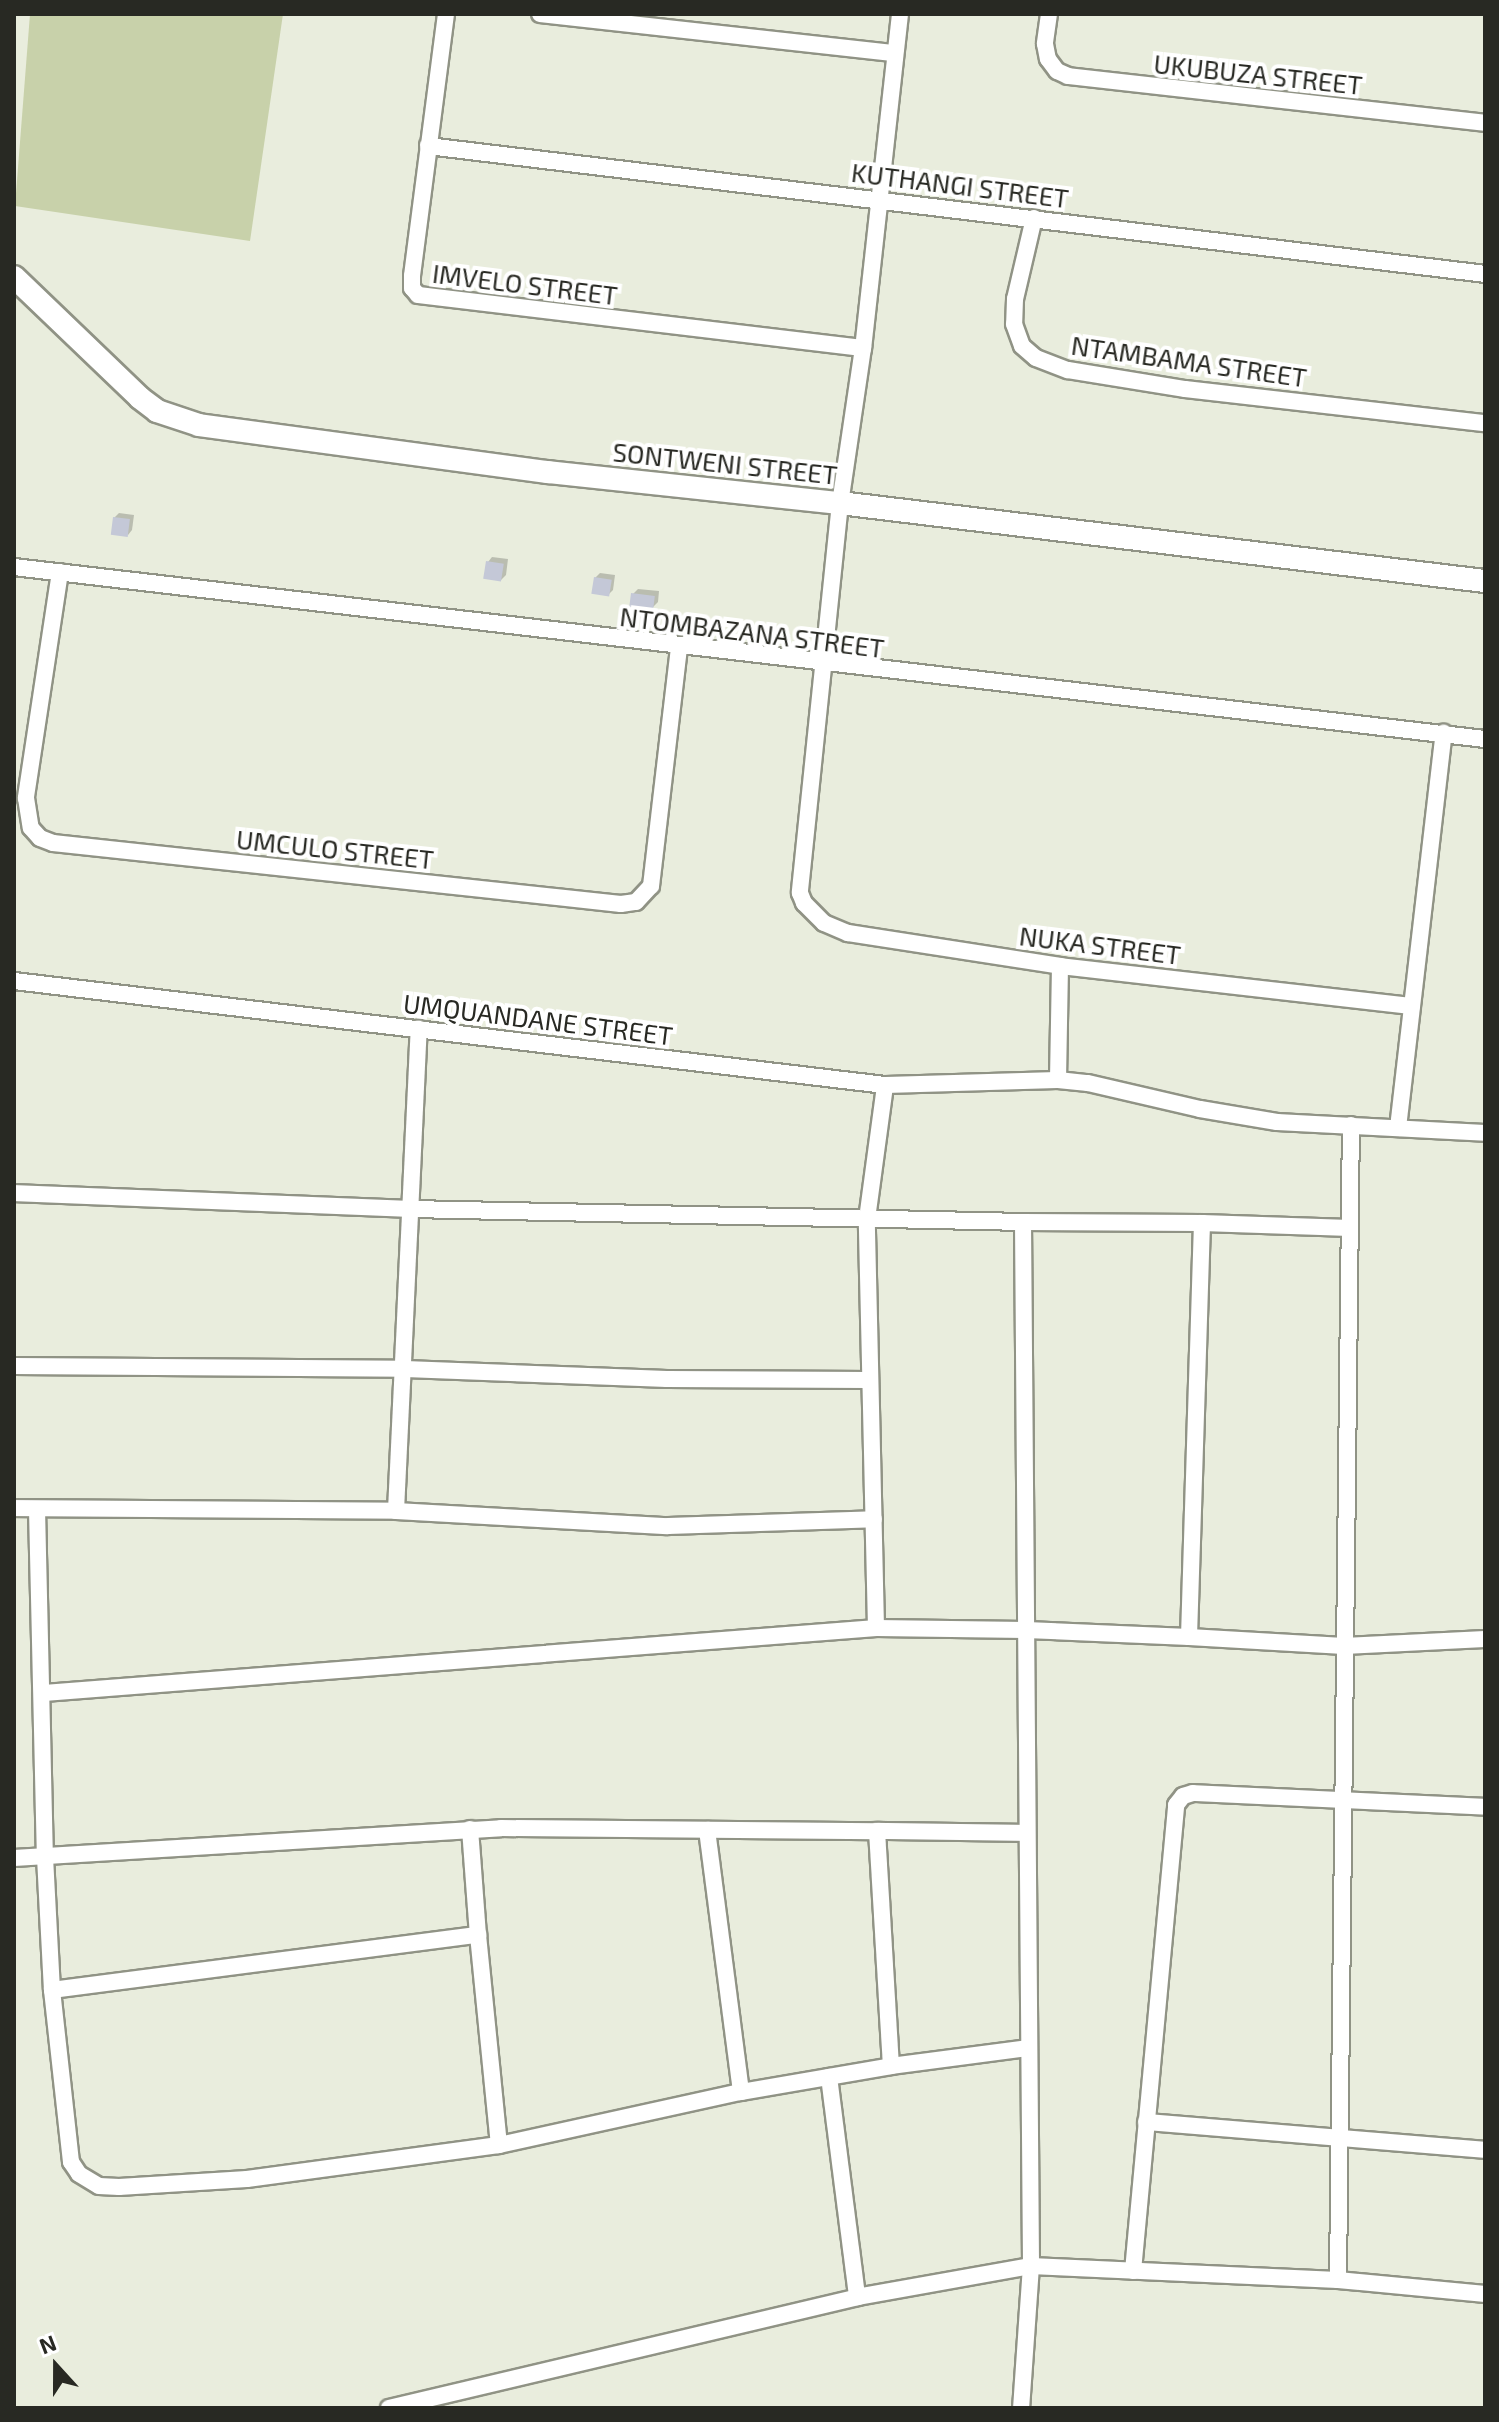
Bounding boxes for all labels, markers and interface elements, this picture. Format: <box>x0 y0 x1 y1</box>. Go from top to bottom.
street label: UKUBUZA STREET <box>1152 48 1364 100</box>
street label: KUTHANGI STREET <box>850 156 1070 214</box>
street label: IMVELO STREET <box>431 257 619 311</box>
street label: NTAMBAMA STREET <box>1069 329 1309 393</box>
street label: SONTWENI STREET <box>611 436 839 490</box>
street label: NTOMBAZANA STREET <box>618 600 886 664</box>
street label: UMCULO STREET <box>235 823 435 875</box>
street label: NUKA STREET <box>1017 920 1183 970</box>
street label: UMQUANDANE STREET <box>401 987 675 1051</box>
north arrow <box>16 2326 96 2406</box>
text: N <box>35 2329 59 2359</box>

